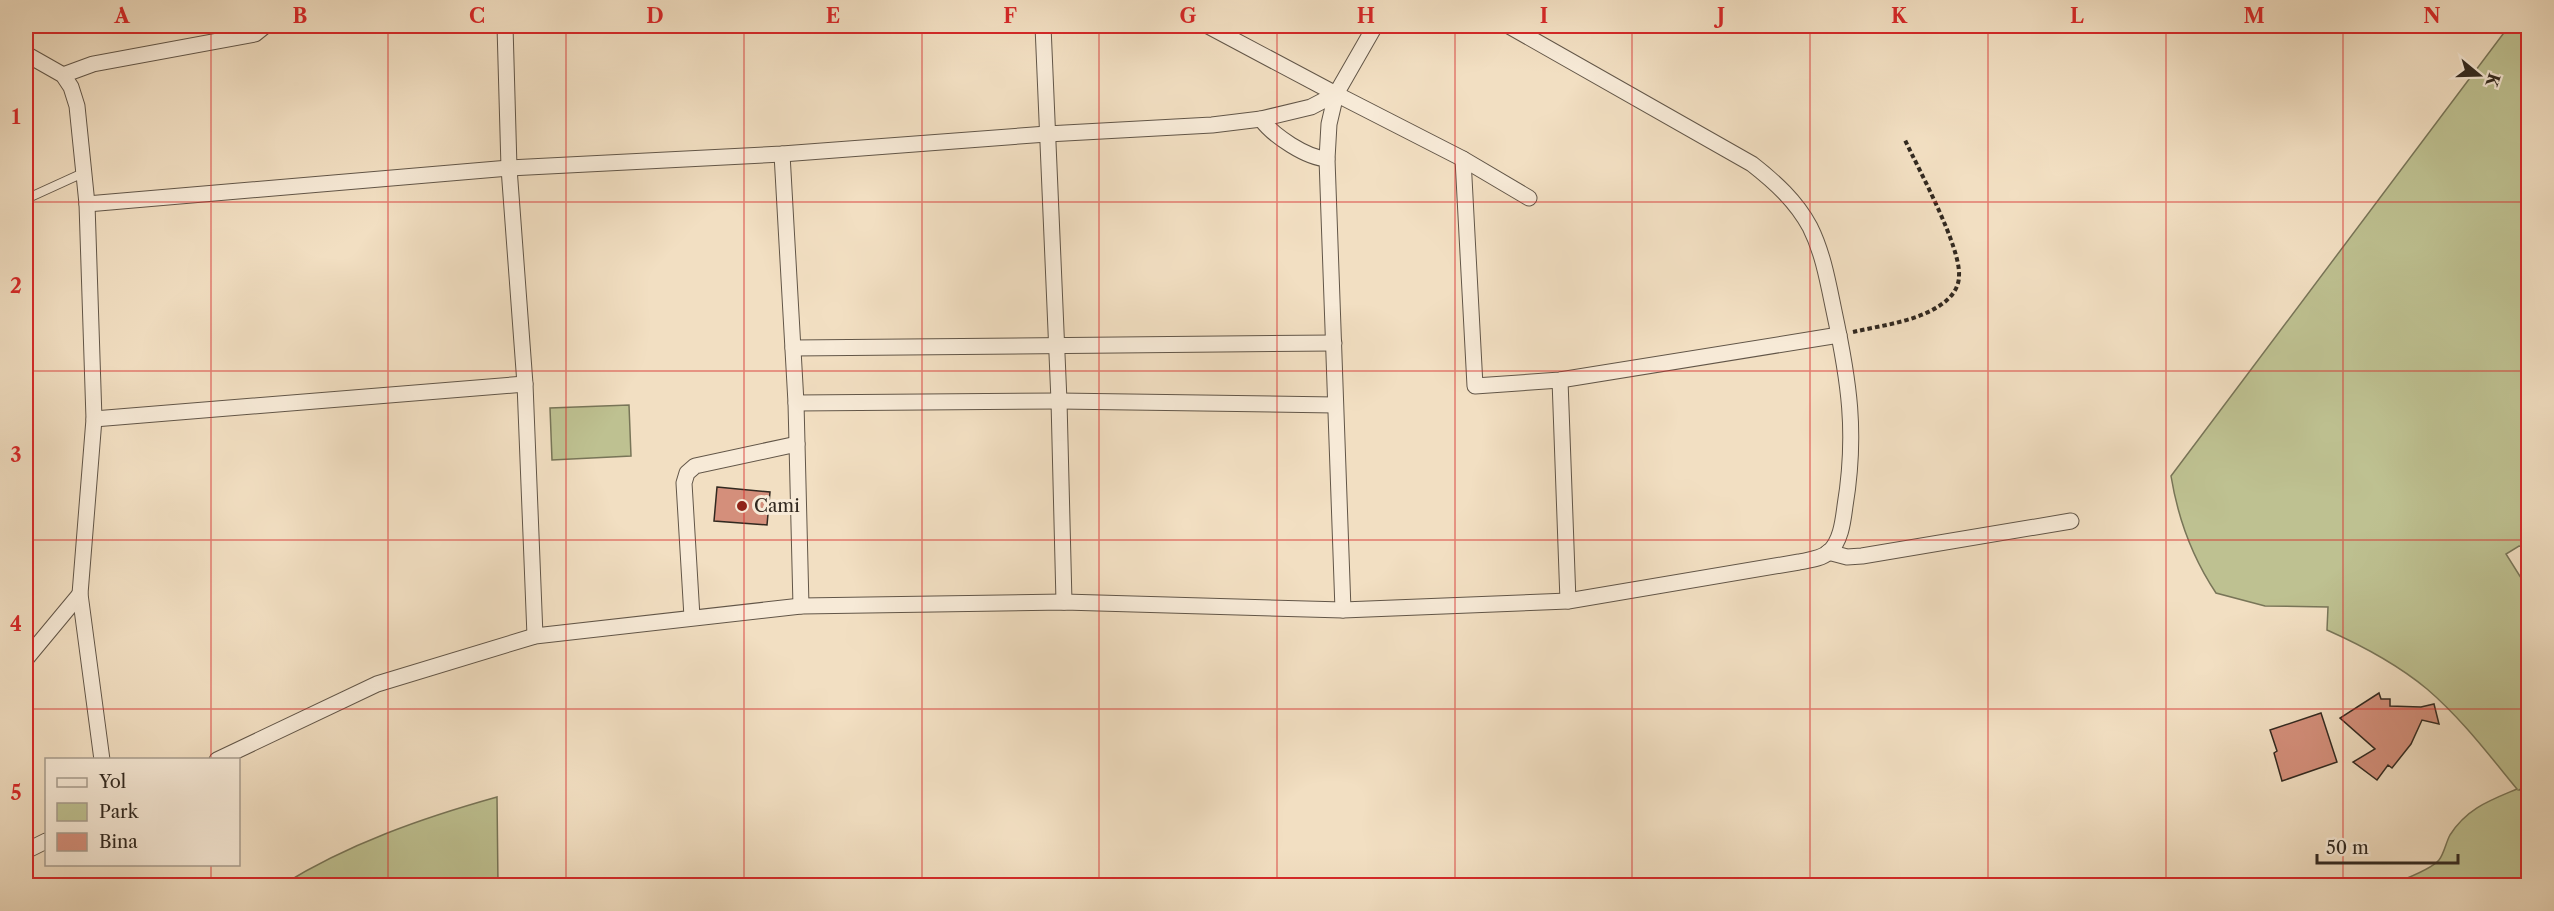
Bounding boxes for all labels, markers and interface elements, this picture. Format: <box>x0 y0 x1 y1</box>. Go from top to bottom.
text: A <box>113 4 130 28</box>
text: B <box>293 4 308 28</box>
text: C <box>469 4 485 28</box>
text: D <box>646 4 664 28</box>
text: E <box>826 4 840 28</box>
text: F <box>1003 4 1017 28</box>
text: G <box>1180 4 1197 28</box>
text: H <box>1357 4 1375 28</box>
text: I <box>1540 4 1548 28</box>
text: J <box>1713 4 1725 28</box>
text: K <box>1891 4 1908 28</box>
text: L <box>2070 4 2084 28</box>
text: M <box>2243 4 2265 28</box>
text: N <box>2423 4 2441 28</box>
north arrow <box>2449 45 2509 105</box>
text: K <box>2481 71 2505 90</box>
text: 1 <box>12 105 21 129</box>
text: 2 <box>10 274 22 298</box>
text: 3 <box>10 443 22 467</box>
place label: Cami <box>754 495 800 517</box>
marker: Cami <box>735 499 749 513</box>
text: 4 <box>10 612 22 636</box>
legend <box>45 758 240 866</box>
text: Yol <box>98 771 126 793</box>
text: 5 <box>10 781 22 805</box>
text: Park <box>99 801 140 823</box>
scale bar <box>2317 827 2458 865</box>
text: Bina <box>99 831 138 853</box>
text: 50 m <box>2326 837 2369 859</box>

